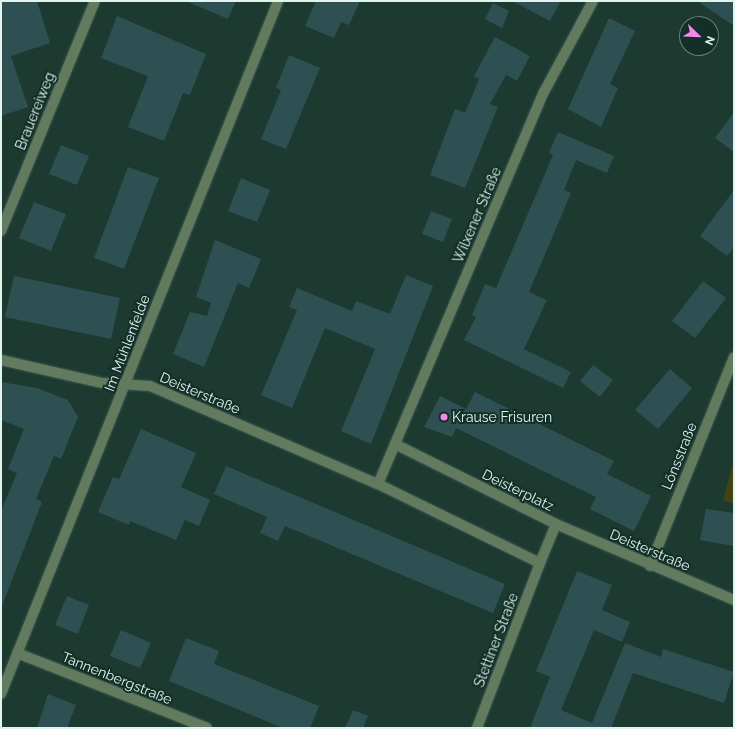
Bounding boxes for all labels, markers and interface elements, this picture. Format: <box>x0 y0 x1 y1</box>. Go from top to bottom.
north arrow <box>679 16 719 56</box>
text: N <box>702 34 717 47</box>
street label: Brauereiweg <box>12 70 58 152</box>
street label: Wilxener Straße <box>449 164 505 266</box>
street label: Im Mühlenfelde <box>101 292 153 394</box>
street label: Deisterstraße <box>157 369 243 417</box>
place label: Krause Frisuren <box>452 409 552 425</box>
marker: Krause Frisuren <box>439 412 449 422</box>
street label: Lönsstraße <box>658 420 700 492</box>
street label: Deisterplatz <box>480 465 556 515</box>
street label: Deisterstraße <box>607 526 693 574</box>
street label: Stettiner Straße <box>470 590 522 690</box>
street label: Tannenbergstraße <box>59 648 175 708</box>

